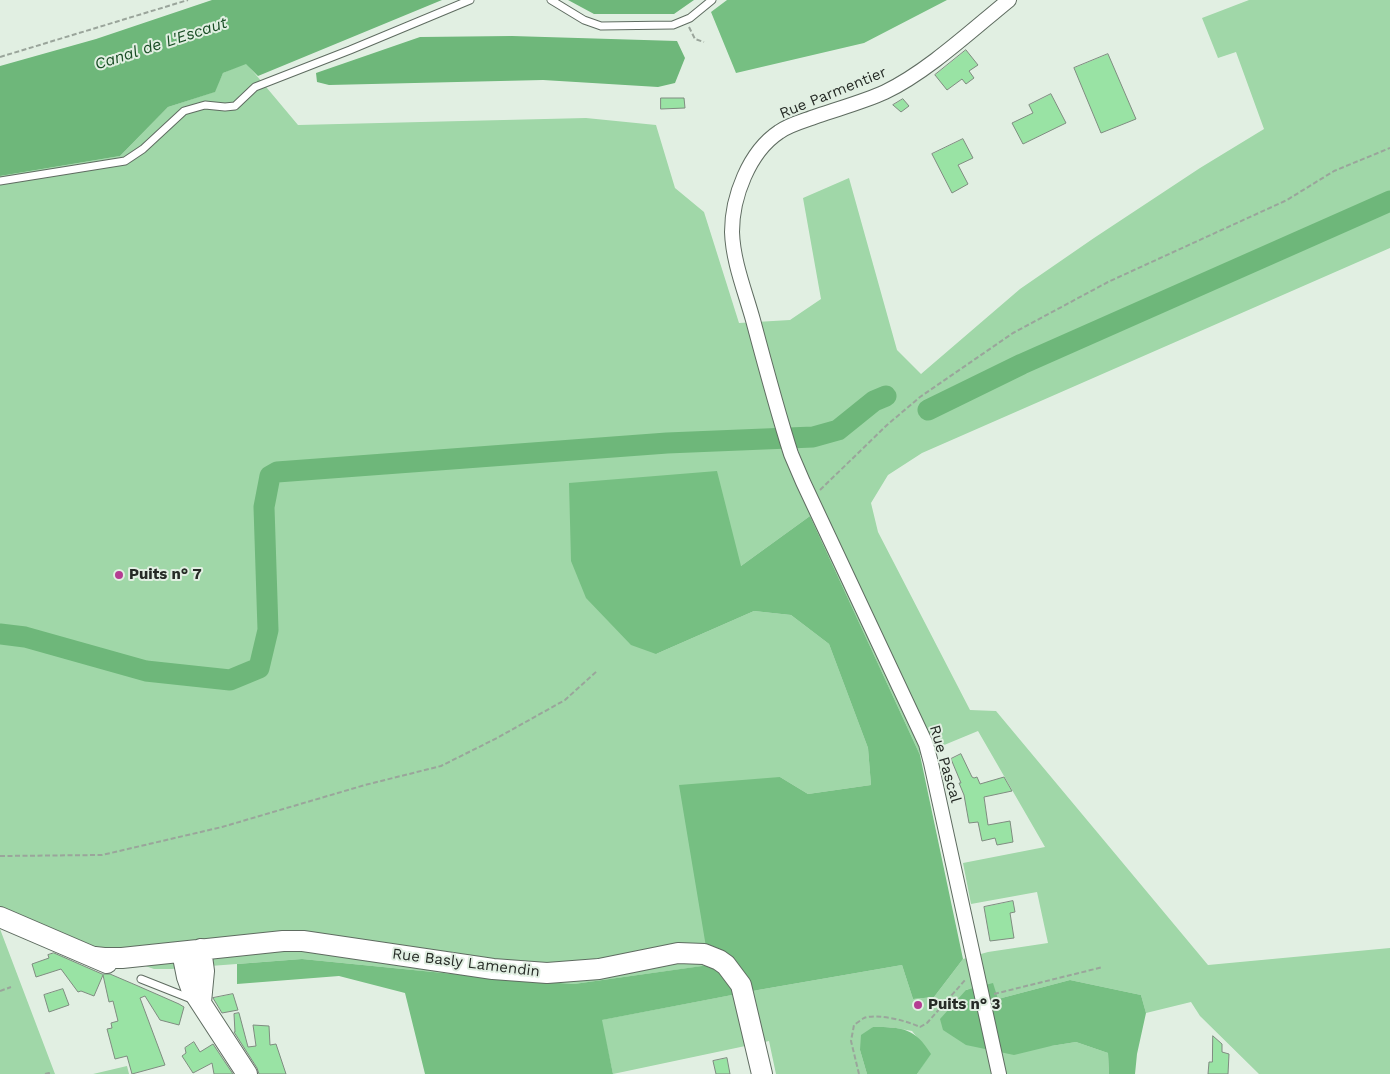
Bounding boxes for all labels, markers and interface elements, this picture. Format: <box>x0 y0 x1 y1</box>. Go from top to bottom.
water label: Canal de L'Escaut <box>92 14 230 74</box>
street label: Rue Parmentier <box>777 63 889 123</box>
place label: Puits n° 7 <box>129 566 202 584</box>
marker: Puits n° 7 <box>113 569 125 581</box>
street label: Rue Pascal <box>925 723 965 805</box>
street label: Rue Basly Lamendin <box>391 945 541 981</box>
place label: Puits n° 3 <box>928 996 1000 1014</box>
marker: Puits n° 3 <box>912 999 924 1011</box>

